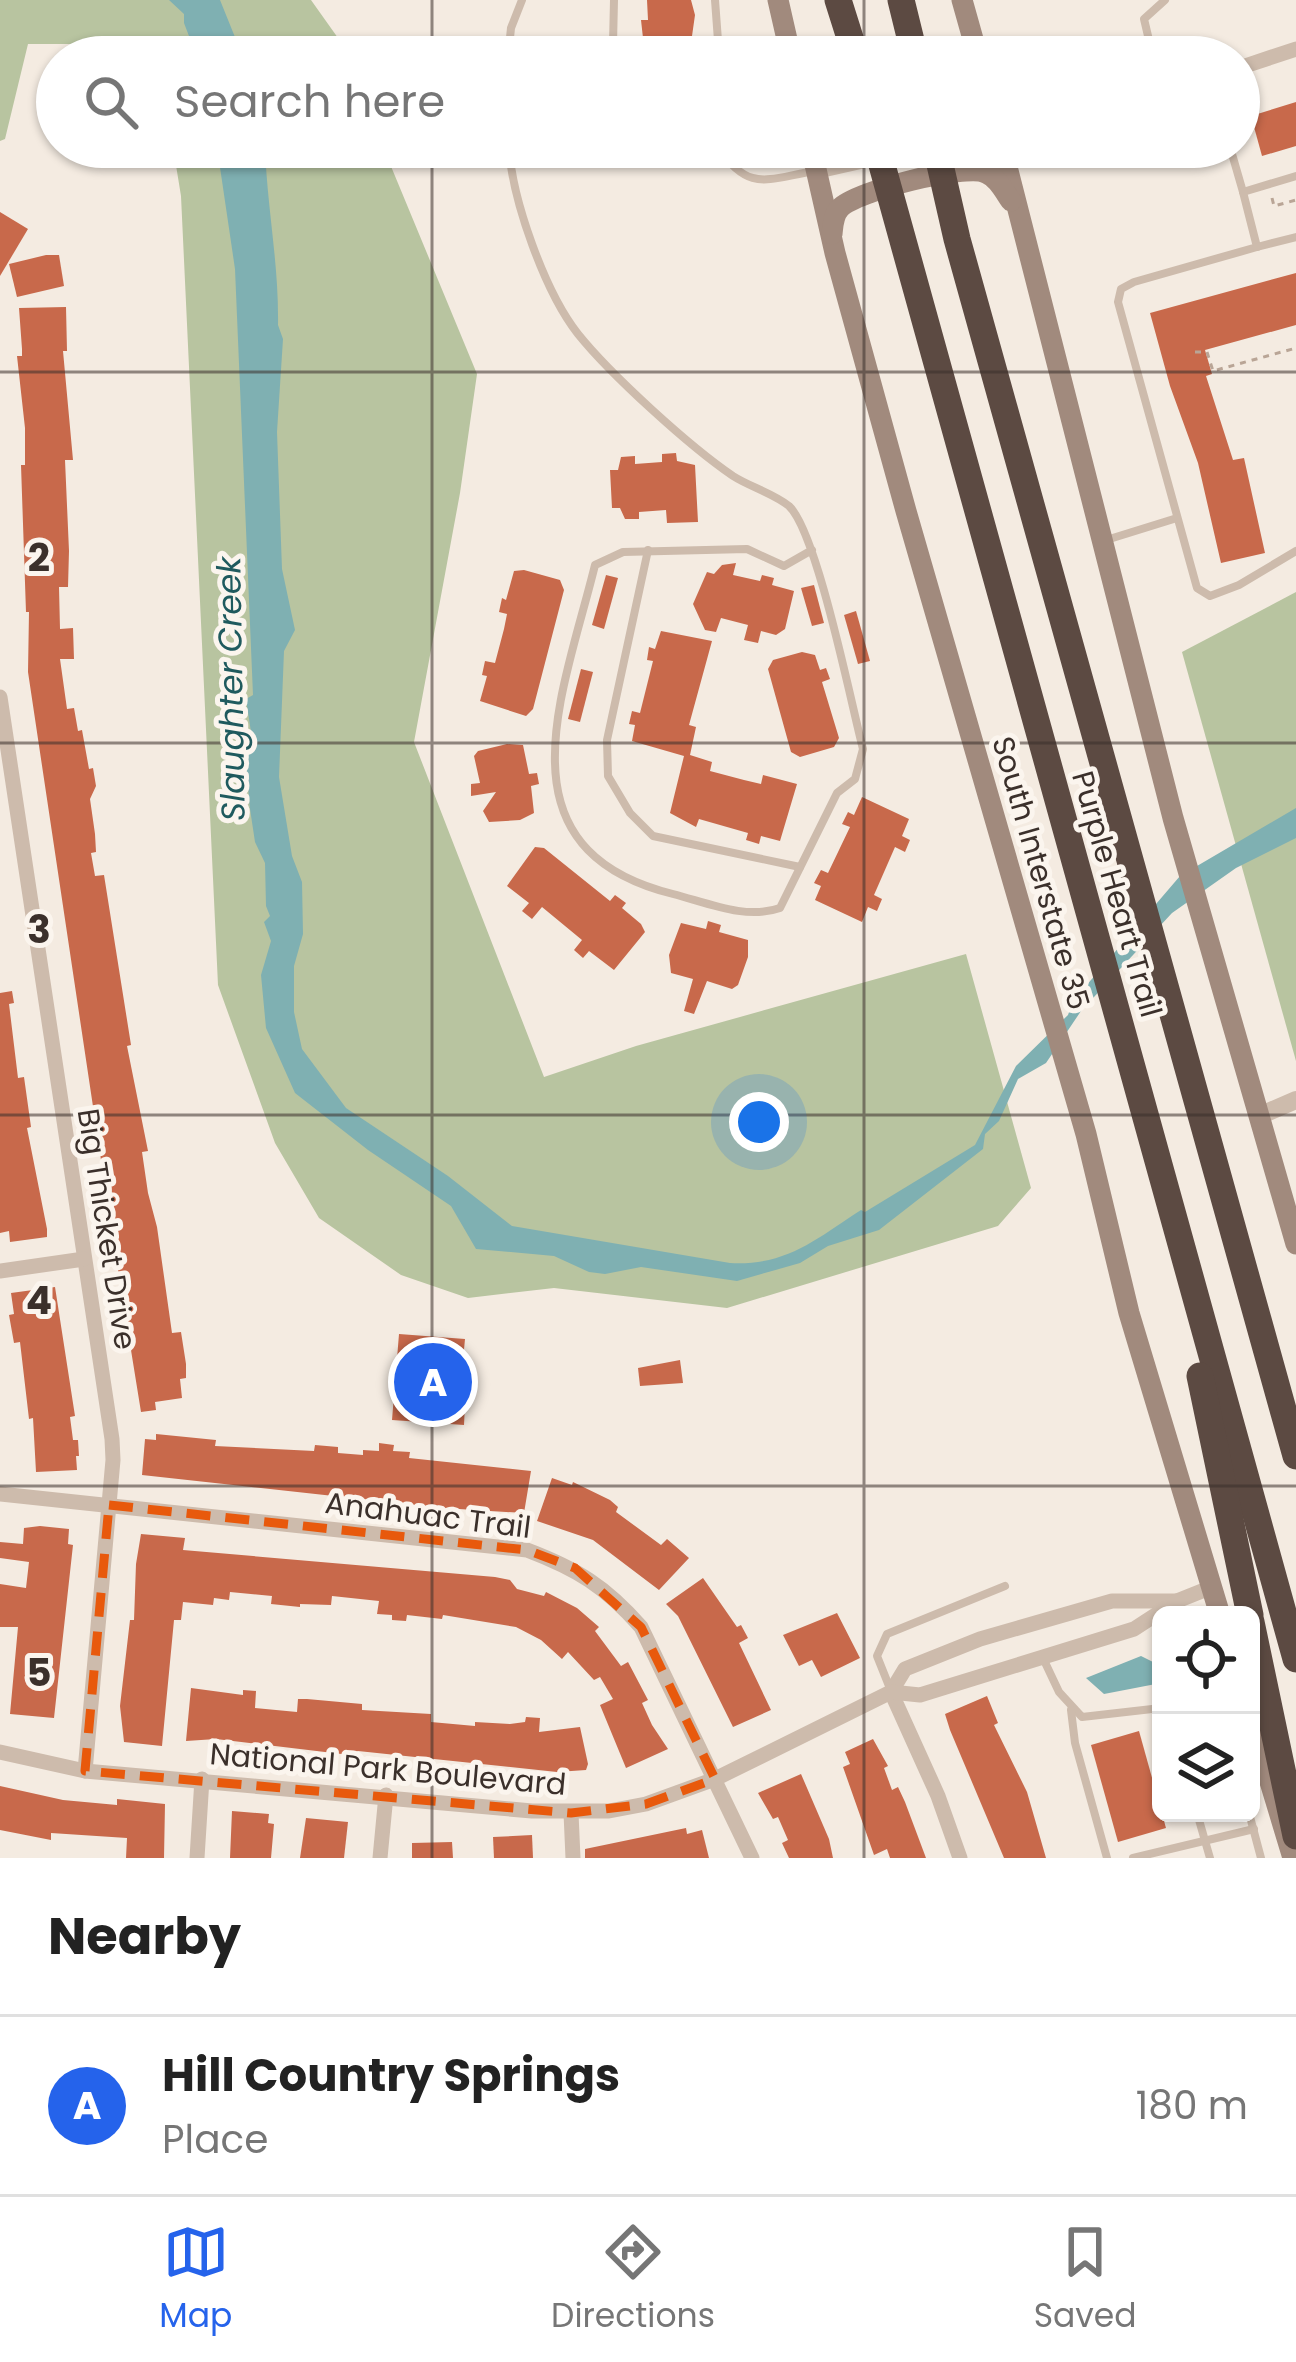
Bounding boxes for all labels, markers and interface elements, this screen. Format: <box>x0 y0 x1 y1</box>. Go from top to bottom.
search box <box>36 36 1260 168</box>
icon: search <box>78 69 144 135</box>
text: Search here <box>174 70 445 133</box>
text: 2 <box>28 530 50 585</box>
water label: Slaughter Creek <box>205 554 257 822</box>
street label: South Interstate 35 <box>981 731 1101 1015</box>
street label: Purple Heart Trail <box>1061 766 1173 1022</box>
text: 3 <box>27 902 51 957</box>
your location <box>729 1092 789 1152</box>
street label: Big Thicket Drive <box>67 1105 147 1353</box>
text: 4 <box>26 1273 52 1328</box>
pin: A <box>394 1337 472 1427</box>
street label: Anahuac Trail <box>323 1481 533 1549</box>
map controls <box>1152 1606 1260 1822</box>
button: locate <box>1152 1606 1260 1714</box>
text: 5 <box>26 1645 52 1700</box>
button: layers <box>1152 1714 1260 1822</box>
street label: National Park Boulevard <box>208 1732 568 1806</box>
text: Nearby <box>48 1900 241 1972</box>
text: Hill Country Springs <box>162 2044 620 2107</box>
text: A <box>73 2078 101 2133</box>
text: 180 m <box>1136 2078 1248 2133</box>
text: Place <box>162 2112 268 2167</box>
tab: Map <box>159 2219 232 2341</box>
tab: Directions <box>551 2219 715 2341</box>
tab: Saved <box>1034 2219 1137 2341</box>

